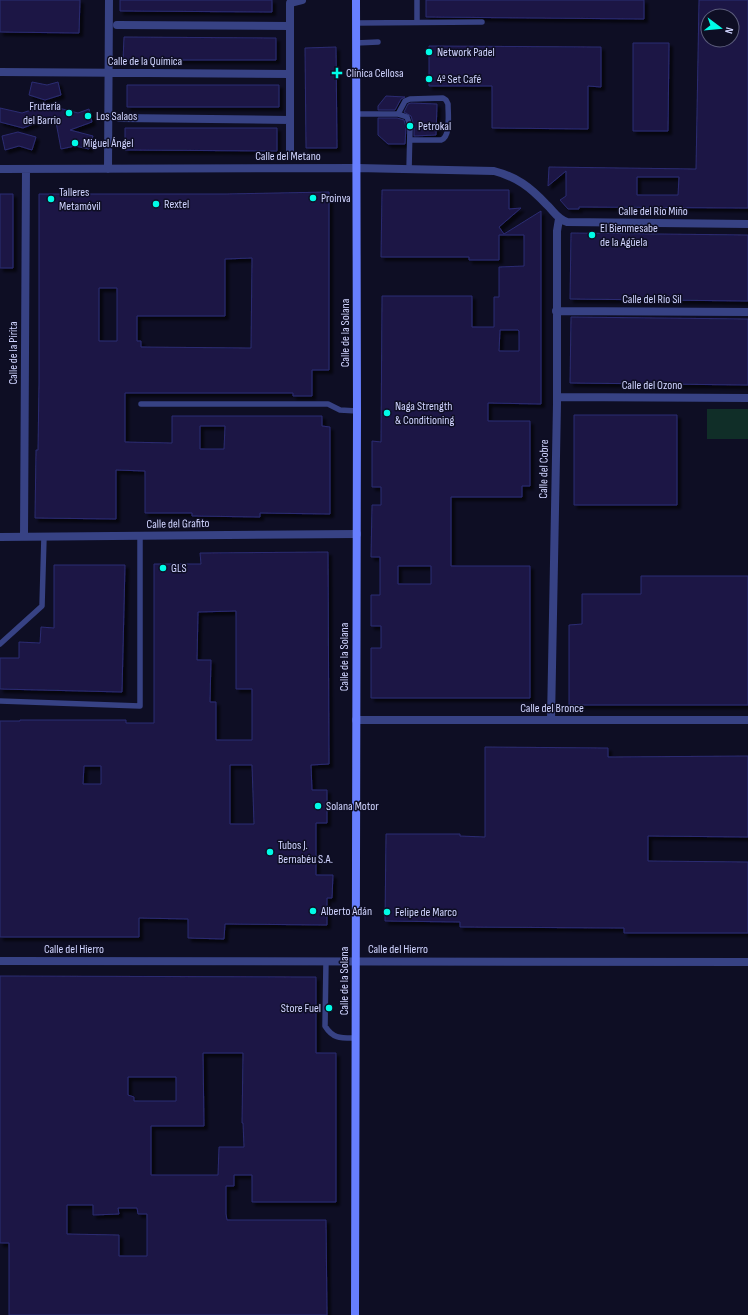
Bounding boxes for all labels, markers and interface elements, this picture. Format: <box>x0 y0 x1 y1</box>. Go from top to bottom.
north arrow <box>700 8 740 48</box>
text: N <box>722 26 736 35</box>
place label: Network Padel <box>437 45 495 60</box>
marker: Network Padel <box>424 47 434 57</box>
street label: Calle de la Química <box>108 54 183 69</box>
place label: Clínica Cellosa <box>346 66 404 81</box>
marker: Clínica Cellosa <box>331 67 343 79</box>
place label: 4º Set Café <box>437 72 481 87</box>
marker: 4º Set Café <box>424 74 434 84</box>
place label: Frutería del Barrio <box>23 99 61 128</box>
marker: Frutería del Barrio <box>64 108 74 118</box>
place label: Los Salaos <box>96 109 137 124</box>
marker: Los Salaos <box>83 111 93 121</box>
place label: Petrokal <box>418 119 451 134</box>
marker: Petrokal <box>405 121 415 131</box>
place label: Miguel Ángel <box>83 136 133 151</box>
marker: Miguel Ángel <box>70 138 80 148</box>
street label: Calle del Metano <box>255 149 321 164</box>
place label: Talleres Metamóvil <box>59 185 101 214</box>
place label: Proinva <box>321 191 351 206</box>
marker: Proinva <box>308 193 318 203</box>
marker: Talleres Metamóvil <box>46 194 56 204</box>
place label: Rextel <box>164 197 189 212</box>
marker: Rextel <box>151 199 161 209</box>
street label: Calle del Río Miño <box>618 204 688 219</box>
place label: El Bienmesabe de la Agüela <box>600 221 658 250</box>
marker: El Bienmesabe de la Agüela <box>587 230 597 240</box>
street label: Calle del Río Sil <box>622 292 682 307</box>
street label: Calle de la Solana <box>338 298 353 367</box>
street label: Calle de la Pirita <box>6 321 21 385</box>
street label: Calle del Ozono <box>622 378 682 393</box>
place label: Naga Strength & Conditioning <box>395 399 454 428</box>
marker: Naga Strength & Conditioning <box>382 408 392 418</box>
street label: Calle del Cobre <box>536 439 552 499</box>
street label: Calle del Grafito <box>146 516 210 532</box>
place label: GLS <box>171 561 187 576</box>
marker: GLS <box>158 563 168 573</box>
street label: Calle de la Solana <box>337 622 352 691</box>
street label: Calle del Bronce <box>520 701 584 716</box>
place label: Solana Motor <box>326 799 379 814</box>
marker: Solana Motor <box>313 801 323 811</box>
place label: Tubos J. Bernabéu S.A. <box>278 838 333 867</box>
marker: Tubos J. Bernabéu S.A. <box>265 847 275 857</box>
place label: Alberto Adán <box>320 904 372 919</box>
place label: Felipe de Marco <box>395 905 457 920</box>
marker: Alberto Adán <box>308 906 318 916</box>
marker: Felipe de Marco <box>382 907 392 917</box>
street label: Calle del Hierro <box>44 942 104 957</box>
street label: Calle del Hierro <box>368 942 428 957</box>
street label: Calle de la Solana <box>337 946 352 1015</box>
place label: Store Fuel <box>281 1001 321 1016</box>
marker: Store Fuel <box>324 1003 334 1013</box>

